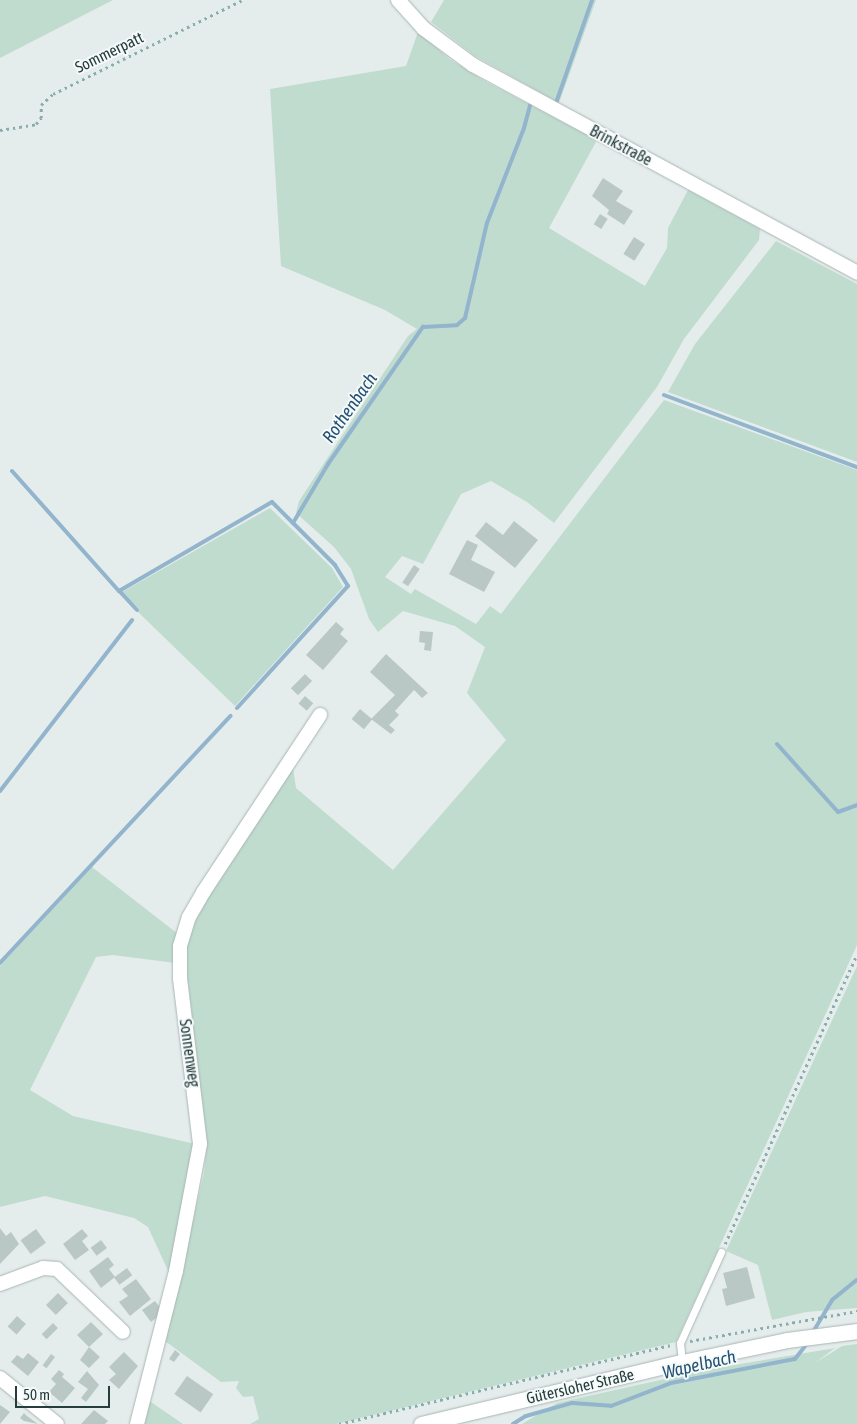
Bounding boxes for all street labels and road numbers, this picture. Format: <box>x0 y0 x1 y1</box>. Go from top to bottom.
street label: Sommerpatt <box>72 27 146 77</box>
street label: Brinkstraße <box>587 121 655 169</box>
street label: Sonnenweg <box>176 1018 204 1088</box>
street label: Gütersloher Straße <box>524 1364 636 1408</box>

